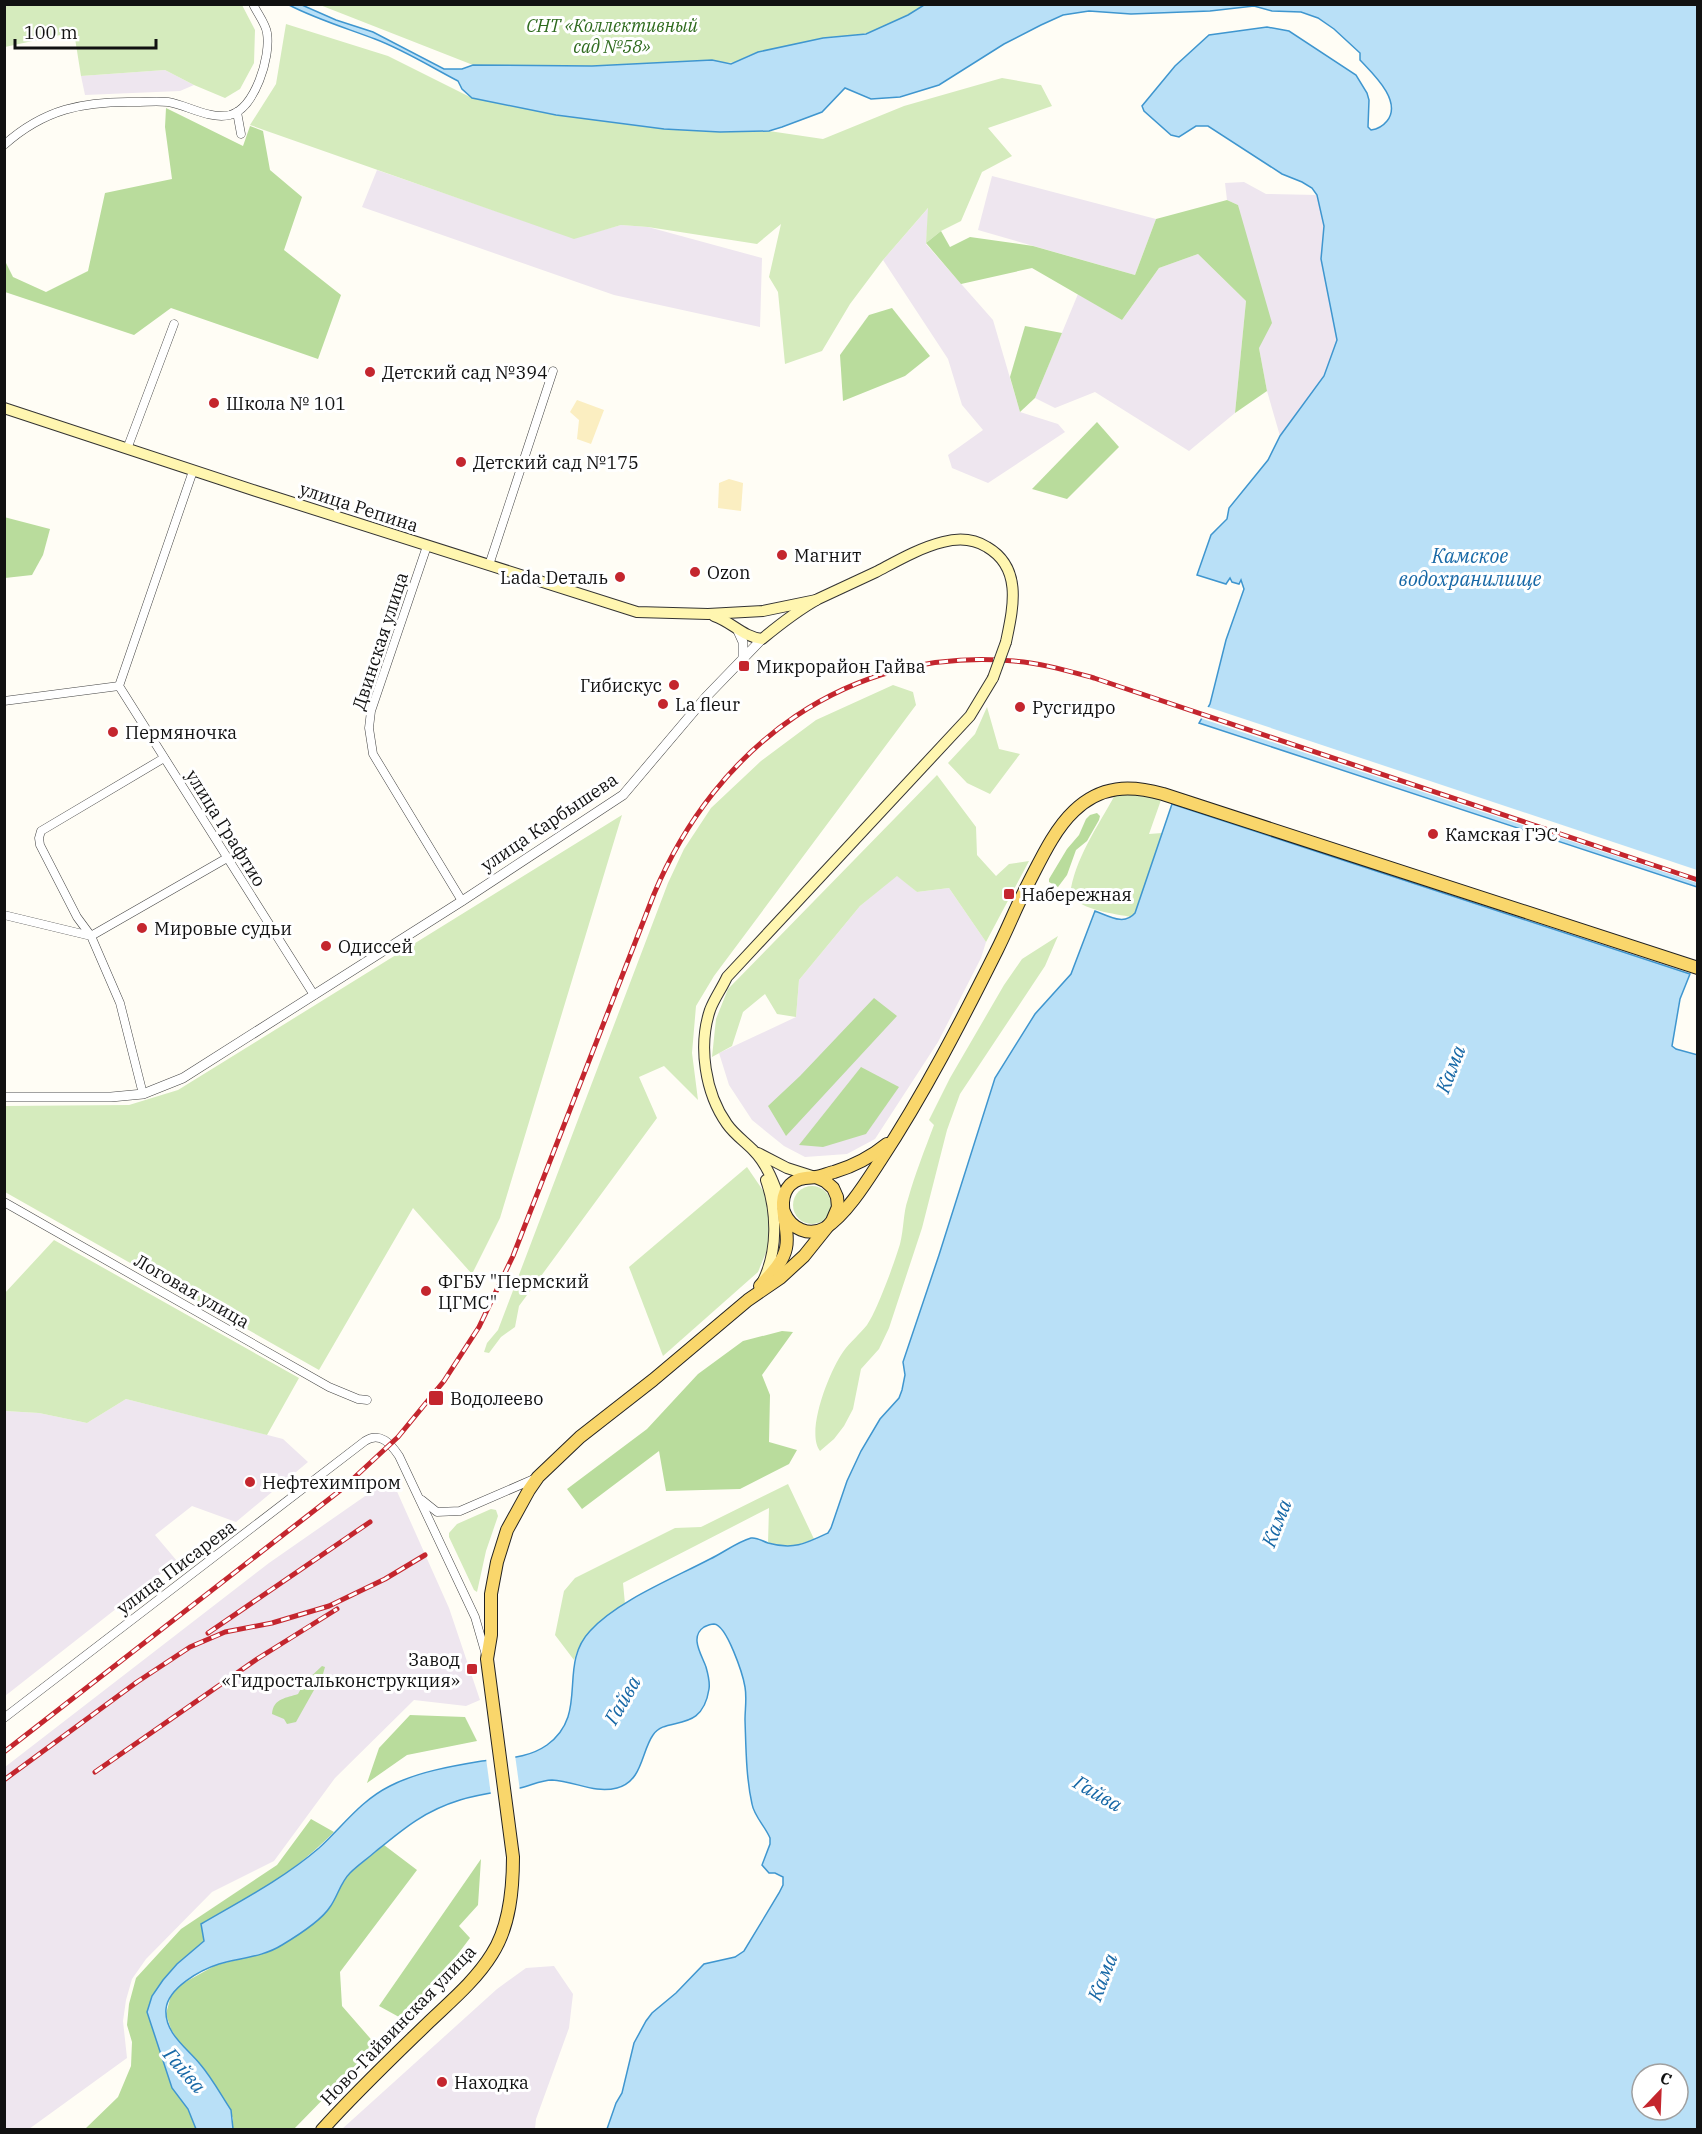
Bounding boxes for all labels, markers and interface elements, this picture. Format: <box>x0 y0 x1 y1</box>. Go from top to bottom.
scale bar <box>15 12 156 50</box>
park label: СНТ «Коллективный сад №58» <box>526 14 699 58</box>
text: 100 m <box>24 21 78 44</box>
place label: Детский сад №394 <box>382 361 548 384</box>
marker: Детский сад №394 <box>363 365 377 379</box>
place label: Школа № 101 <box>226 392 346 415</box>
marker: Школа № 101 <box>207 396 221 410</box>
place label: Детский сад №175 <box>473 451 639 474</box>
marker: Детский сад №175 <box>454 455 468 469</box>
street label: улица Репина <box>297 477 421 537</box>
water label: Камское водохранилище <box>1399 542 1542 592</box>
place label: Магнит <box>794 544 861 567</box>
marker: Магнит <box>775 548 789 562</box>
place label: Ozon <box>707 561 751 584</box>
marker: Ozon <box>688 565 702 579</box>
place label: Lada Dеталь <box>500 566 608 589</box>
street label: Двинская улица <box>347 569 413 713</box>
marker: Lada Dеталь <box>613 570 627 584</box>
place label: Микрорайон Гайва <box>756 655 926 678</box>
marker: Микрорайон Гайва <box>737 659 751 673</box>
place label: Гибискус <box>580 674 662 697</box>
marker: Гибискус <box>667 678 681 692</box>
place label: La fleur <box>675 693 740 716</box>
place label: Русгидро <box>1032 696 1115 719</box>
marker: La fleur <box>656 697 670 711</box>
marker: Русгидро <box>1013 700 1027 714</box>
place label: Пермяночка <box>125 721 237 744</box>
marker: Пермяночка <box>106 725 120 739</box>
street label: улица Графтио <box>181 765 271 891</box>
street label: улица Карбышева <box>476 768 622 876</box>
place label: Камская ГЭС <box>1445 823 1558 846</box>
marker: Камская ГЭС <box>1426 827 1440 841</box>
place label: Набережная <box>1021 883 1132 906</box>
marker: Набережная <box>1002 887 1016 901</box>
place label: Мировые судьи <box>154 917 292 940</box>
marker: Мировые судьи <box>135 921 149 935</box>
place label: Одиссей <box>338 935 413 958</box>
marker: Одиссей <box>319 939 333 953</box>
water label: Кама <box>1428 1041 1471 1098</box>
street label: Логовая улица <box>130 1249 254 1333</box>
place label: ФГБУ "Пермский ЦГМС" <box>438 1270 589 1314</box>
marker: ФГБУ "Пермский ЦГМС" <box>419 1284 433 1298</box>
place label: Водолеево <box>450 1387 543 1410</box>
marker: Водолеево <box>427 1389 445 1407</box>
place label: Нефтехимпром <box>262 1471 401 1494</box>
marker: Нефтехимпром <box>243 1475 257 1489</box>
water label: Кама <box>1254 1495 1297 1552</box>
street label: улица Писарева <box>112 1515 240 1619</box>
place label: Завод «Гидростальконструкция» <box>222 1648 460 1692</box>
marker: Завод «Гидростальконструкция» <box>465 1662 479 1676</box>
water label: Гайва <box>597 1671 647 1730</box>
water label: Гайва <box>1068 1768 1127 1818</box>
street label: Ново-Гайвинская улица <box>315 1940 481 2110</box>
water label: Кама <box>1080 1949 1123 2006</box>
water label: Гайва <box>157 2041 212 2099</box>
north arrow <box>1630 2062 1690 2122</box>
text: С <box>1657 2067 1675 2089</box>
place label: Находка <box>454 2071 529 2094</box>
marker: Находка <box>435 2075 449 2089</box>

